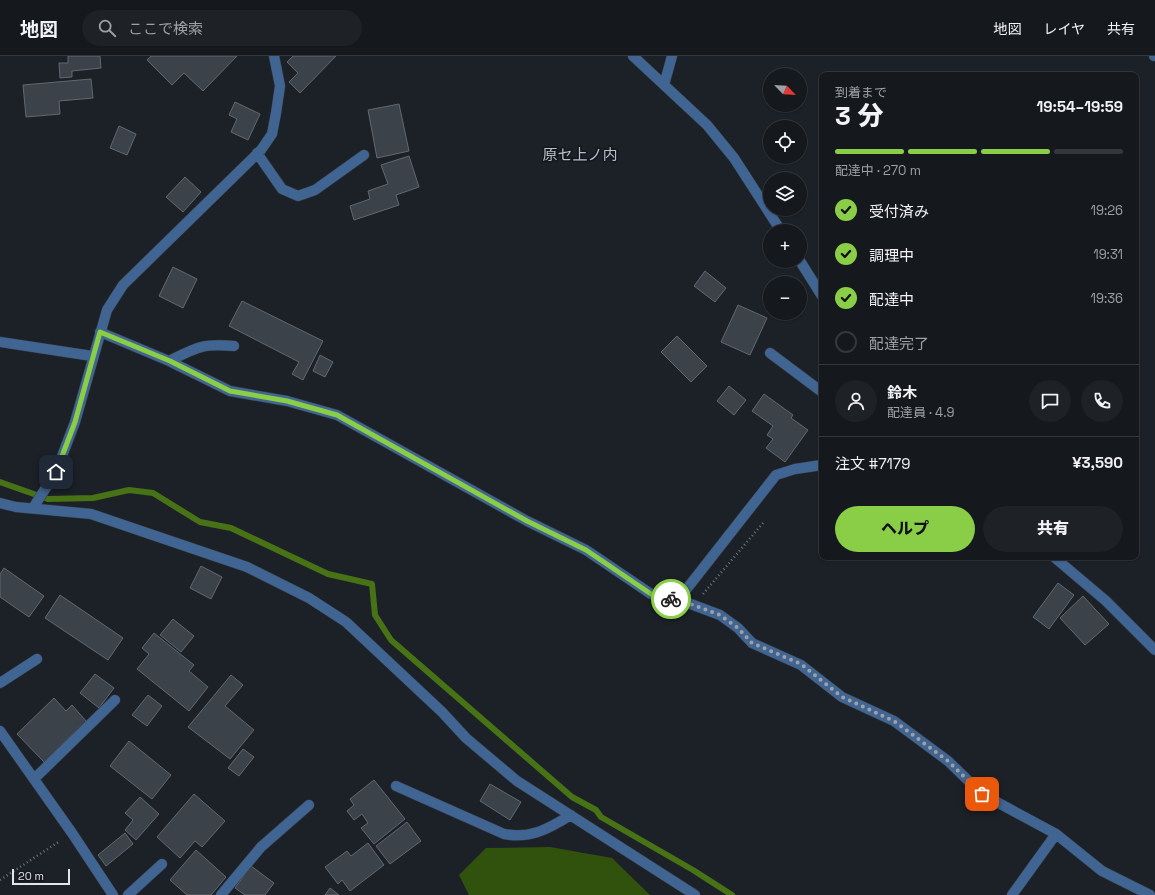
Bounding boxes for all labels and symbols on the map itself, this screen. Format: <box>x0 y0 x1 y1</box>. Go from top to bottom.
north arrow <box>763 68 807 112</box>
district label: 原セ上ノ内 <box>542 145 618 164</box>
pin <box>39 455 73 489</box>
courier <box>651 579 691 619</box>
pin <box>965 777 999 811</box>
scale bar <box>12 867 70 886</box>

